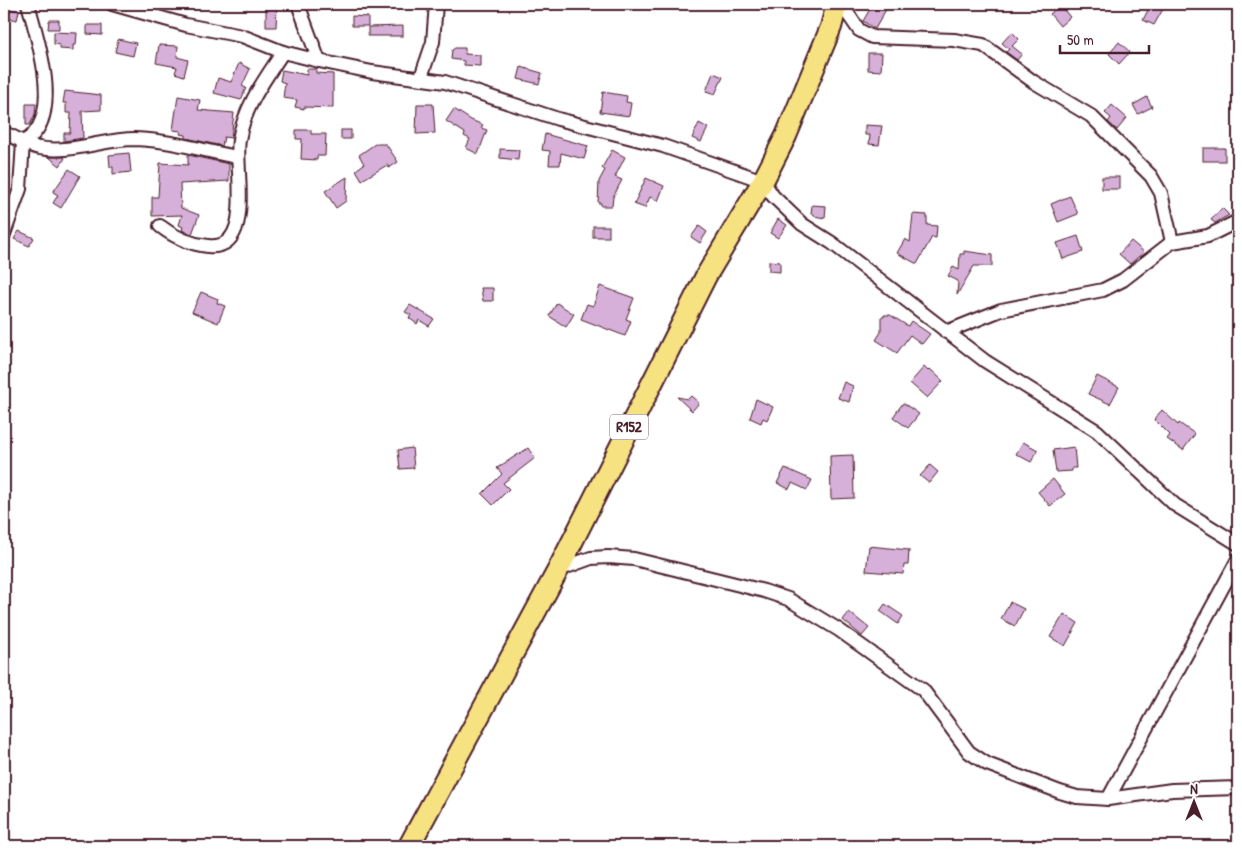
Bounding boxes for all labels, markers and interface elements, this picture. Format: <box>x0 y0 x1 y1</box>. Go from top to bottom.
scale bar <box>1060 22 1148 54</box>
text: 50 m <box>1067 29 1094 50</box>
road number: R152 <box>610 414 648 440</box>
north arrow <box>1170 778 1220 828</box>
text: N <box>1190 779 1198 798</box>

